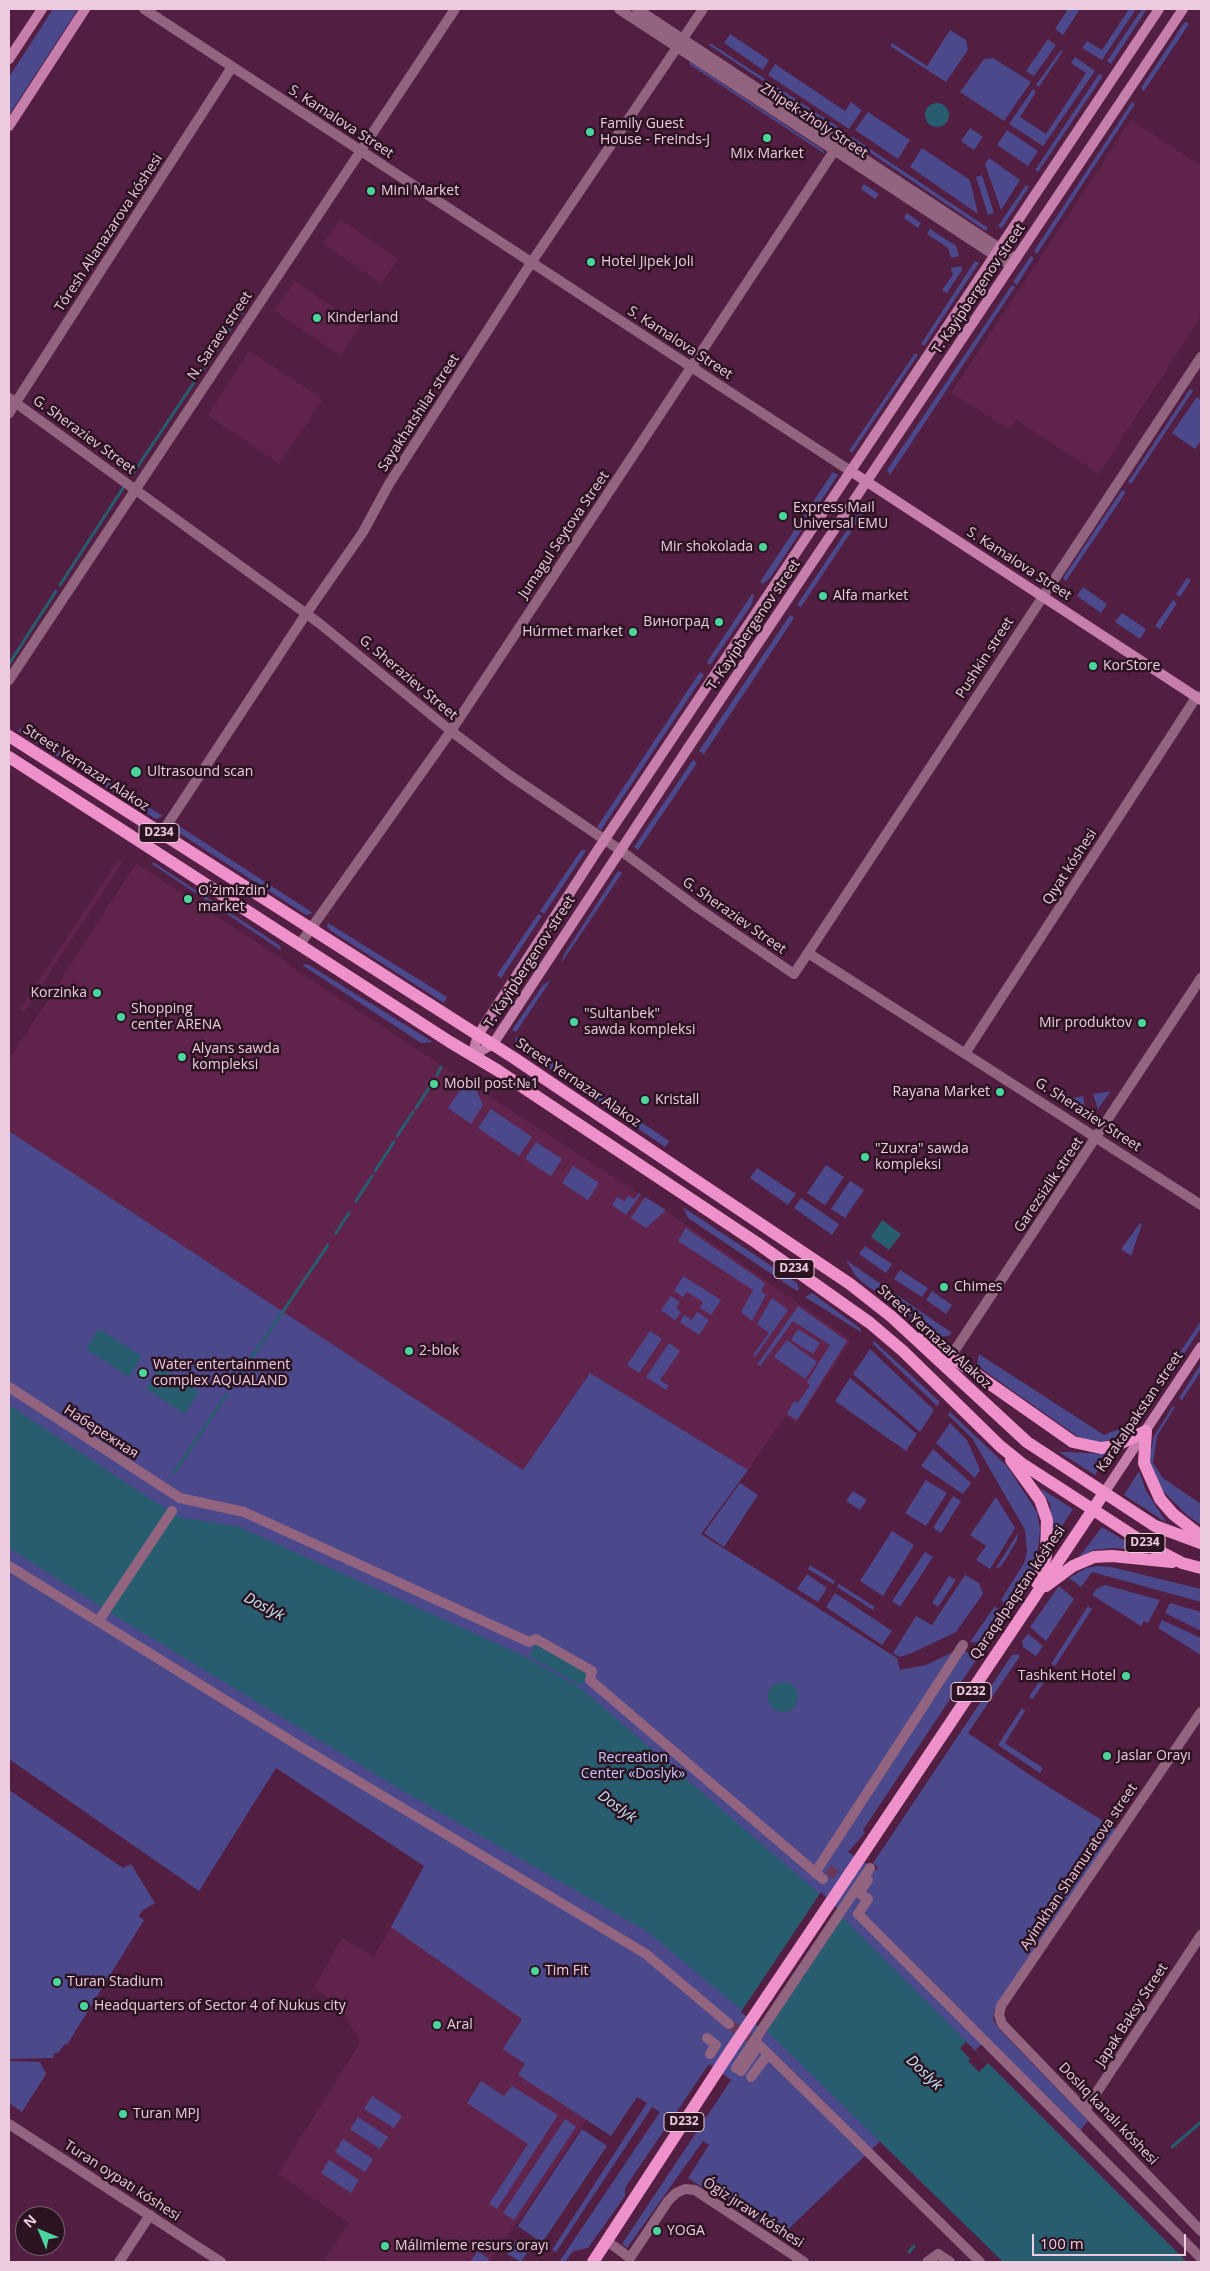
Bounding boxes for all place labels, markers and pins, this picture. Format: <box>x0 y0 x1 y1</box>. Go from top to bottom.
place label: Family Guest House - Freinds-J <box>600 116 710 148</box>
marker: Family Guest House - Freinds-J <box>584 126 596 138</box>
marker: Mix Market <box>761 132 773 144</box>
place label: Mix Market <box>730 146 804 162</box>
place label: Mini Market <box>381 183 459 199</box>
marker: Mini Market <box>365 185 377 197</box>
place label: Hotel Jipek Joli <box>601 254 694 270</box>
marker: Hotel Jipek Joli <box>585 256 597 268</box>
place label: Kinderland <box>327 310 398 326</box>
marker: Kinderland <box>311 312 323 324</box>
place label: Express Mail Universal EMU <box>793 500 888 532</box>
marker: Express Mail Universal EMU <box>777 510 789 522</box>
place label: Mir shokolada <box>660 539 753 555</box>
marker: Mir shokolada <box>757 541 769 553</box>
place label: Alfa market <box>833 588 908 604</box>
marker: Alfa market <box>817 590 829 602</box>
place label: Виноград <box>643 614 709 630</box>
marker: Виноград <box>713 616 725 628</box>
place label: Húrmet market <box>522 624 623 640</box>
marker: Húrmet market <box>627 626 639 638</box>
place label: KorStore <box>1103 658 1160 674</box>
marker: KorStore <box>1087 660 1099 672</box>
place label: Ultrasound scan <box>147 764 253 780</box>
marker: Ultrasound scan <box>129 765 143 779</box>
place label: Oʻzimizdinʻ market <box>198 883 269 916</box>
marker: Oʻzimizdinʻ market <box>182 893 194 905</box>
place label: Korzinka <box>30 985 87 1001</box>
marker: Korzinka <box>91 987 103 999</box>
place label: Shopping center ARENA <box>131 1001 221 1034</box>
place label: "Sultanbek" sawda kompleksi <box>584 1006 696 1038</box>
marker: Shopping center ARENA <box>115 1011 127 1023</box>
place label: Mir produktov <box>1039 1015 1132 1031</box>
marker: "Sultanbek" sawda kompleksi <box>568 1016 580 1028</box>
marker: Mir produktov <box>1136 1017 1148 1029</box>
place label: Alyans sawda kompleksi <box>192 1041 280 1074</box>
marker: Alyans sawda kompleksi <box>176 1051 188 1063</box>
place label: Mobil post №1 <box>444 1076 539 1092</box>
marker: Mobil post №1 <box>428 1078 440 1090</box>
place label: Rayana Market <box>892 1084 990 1100</box>
marker: Rayana Market <box>994 1086 1006 1098</box>
place label: Kristall <box>655 1092 699 1108</box>
marker: Kristall <box>639 1094 651 1106</box>
place label: "Zuxra" sawda kompleksi <box>875 1141 969 1174</box>
marker: "Zuxra" sawda kompleksi <box>859 1151 871 1163</box>
place label: Chimes <box>954 1279 1002 1295</box>
marker: Chimes <box>938 1281 950 1293</box>
place label: 2-blok <box>419 1343 459 1359</box>
marker: 2-blok <box>403 1345 415 1357</box>
place label: Water entertainment complex AQUALAND <box>153 1357 290 1390</box>
marker: Water entertainment complex AQUALAND <box>137 1367 149 1379</box>
place label: Tashkent Hotel <box>1018 1668 1116 1684</box>
marker: Tashkent Hotel <box>1120 1670 1132 1682</box>
place label: Jaslar Orayı <box>1117 1748 1191 1764</box>
marker: Jaslar Orayı <box>1101 1750 1113 1762</box>
place label: Tim Fit <box>545 1963 589 1979</box>
marker: Tim Fit <box>529 1965 541 1977</box>
place label: Turan Stadium <box>67 1974 163 1990</box>
marker: Turan Stadium <box>51 1976 63 1988</box>
place label: Headquarters of Sector 4 of Nukus city <box>94 1998 346 2014</box>
marker: Headquarters of Sector 4 of Nukus city <box>78 2000 90 2012</box>
place label: Aral <box>447 2017 473 2033</box>
marker: Aral <box>431 2019 443 2031</box>
place label: Turan MPJ <box>133 2106 200 2122</box>
marker: Turan MPJ <box>117 2108 129 2120</box>
place label: YOGA <box>667 2223 705 2239</box>
marker: YOGA <box>651 2225 663 2237</box>
place label: Málimleme resurs orayı <box>395 2238 549 2254</box>
marker: Málimleme resurs orayı <box>379 2240 391 2252</box>

